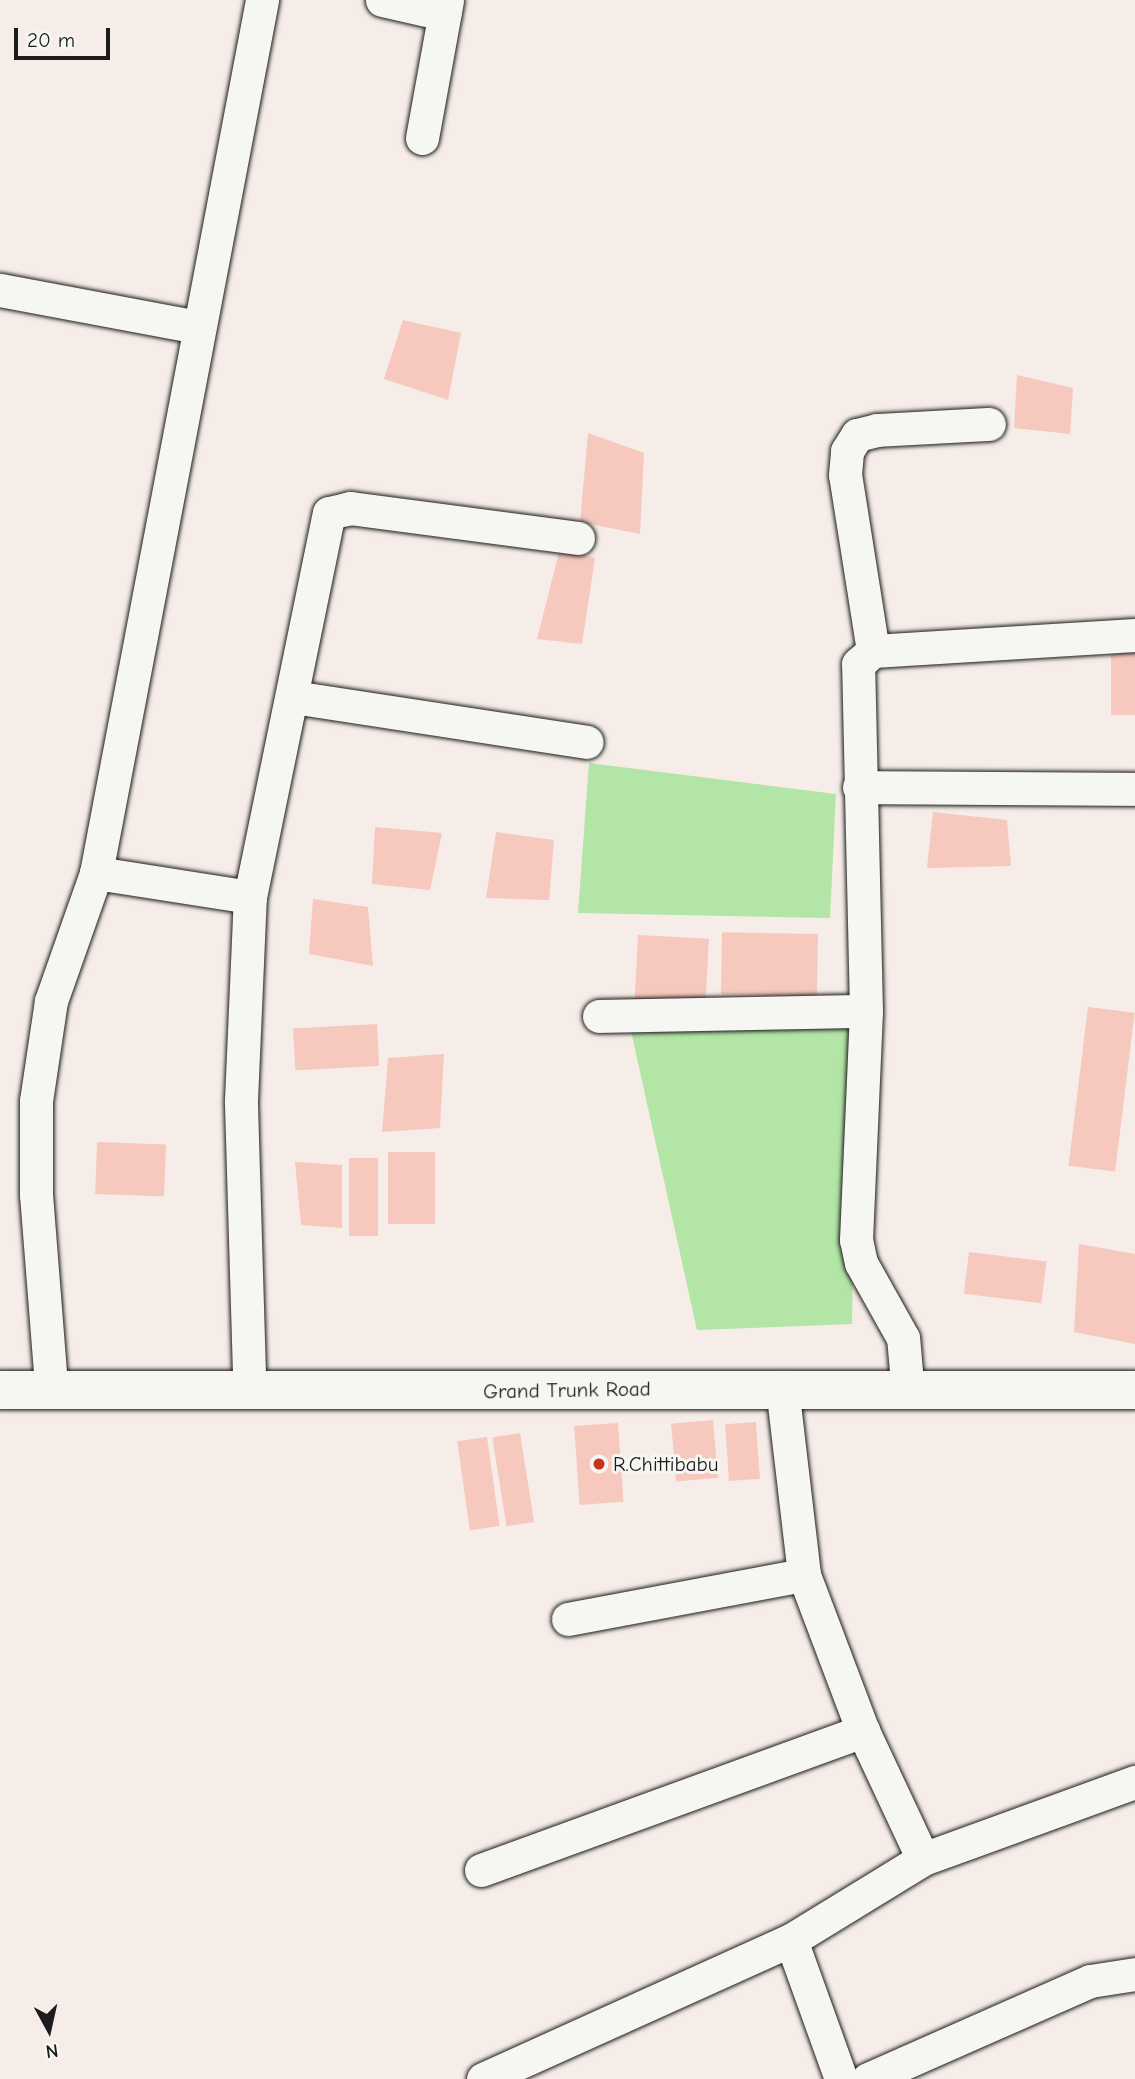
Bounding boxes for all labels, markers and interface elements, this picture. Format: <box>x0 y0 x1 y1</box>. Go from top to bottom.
scale bar <box>18 14 114 58</box>
text: 20 m <box>27 28 75 52</box>
street label: Grand Trunk Road <box>483 1376 651 1404</box>
place label: R.Chittibabu <box>613 1451 718 1477</box>
marker: R.Chittibabu <box>591 1456 607 1472</box>
north arrow <box>14 1995 84 2065</box>
text: N <box>44 2039 60 2063</box>

